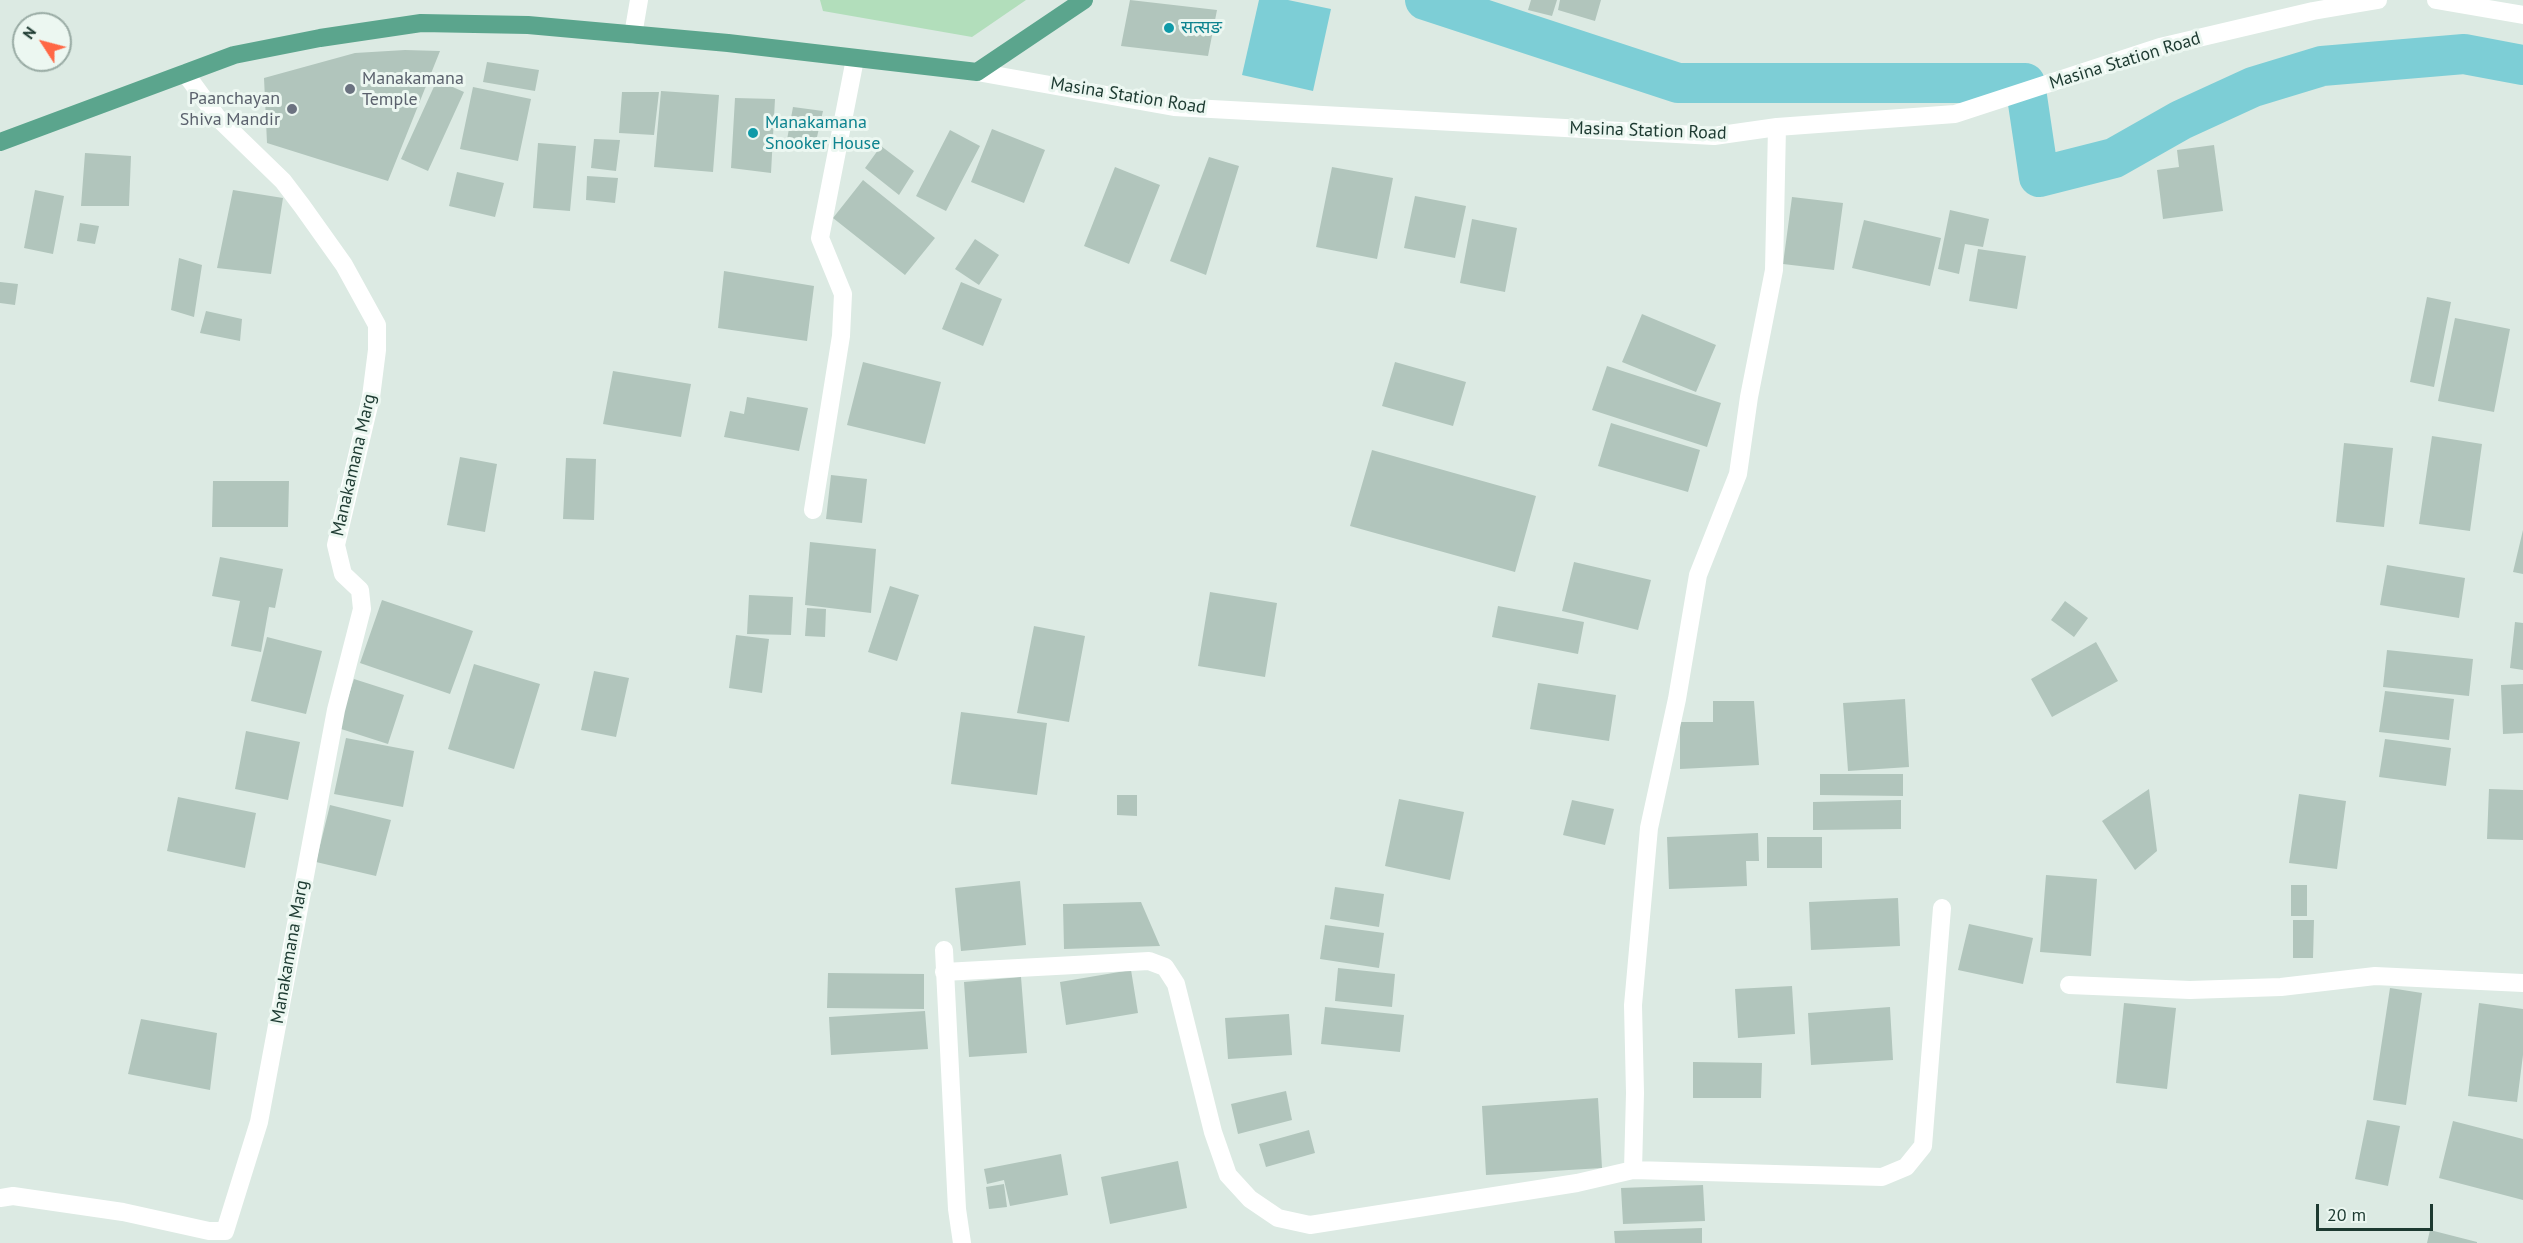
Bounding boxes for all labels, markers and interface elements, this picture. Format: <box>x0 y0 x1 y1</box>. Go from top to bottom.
north arrow <box>12 12 72 72</box>
place label: सत्सङ <box>1181 17 1222 39</box>
marker: सत्सङ <box>1162 21 1176 35</box>
text: N <box>18 22 40 43</box>
street label: Masina Station Road <box>2047 28 2203 94</box>
place label: Manakamana Temple <box>362 68 464 110</box>
street label: Masina Station Road <box>1049 73 1207 119</box>
marker: Manakamana Temple <box>343 82 357 96</box>
place label: Paanchayan Shiva Mandir <box>180 88 280 130</box>
marker: Paanchayan Shiva Mandir <box>285 102 299 116</box>
place label: Manakamana Snooker House <box>765 112 880 154</box>
street label: Masina Station Road <box>1569 117 1727 145</box>
marker: Manakamana Snooker House <box>746 126 760 140</box>
street label: Manakamana Marg <box>327 392 381 538</box>
street label: Manakamana Marg <box>267 878 313 1026</box>
scale bar <box>2319 1192 2436 1230</box>
text: 20 m <box>2327 1203 2366 1226</box>

